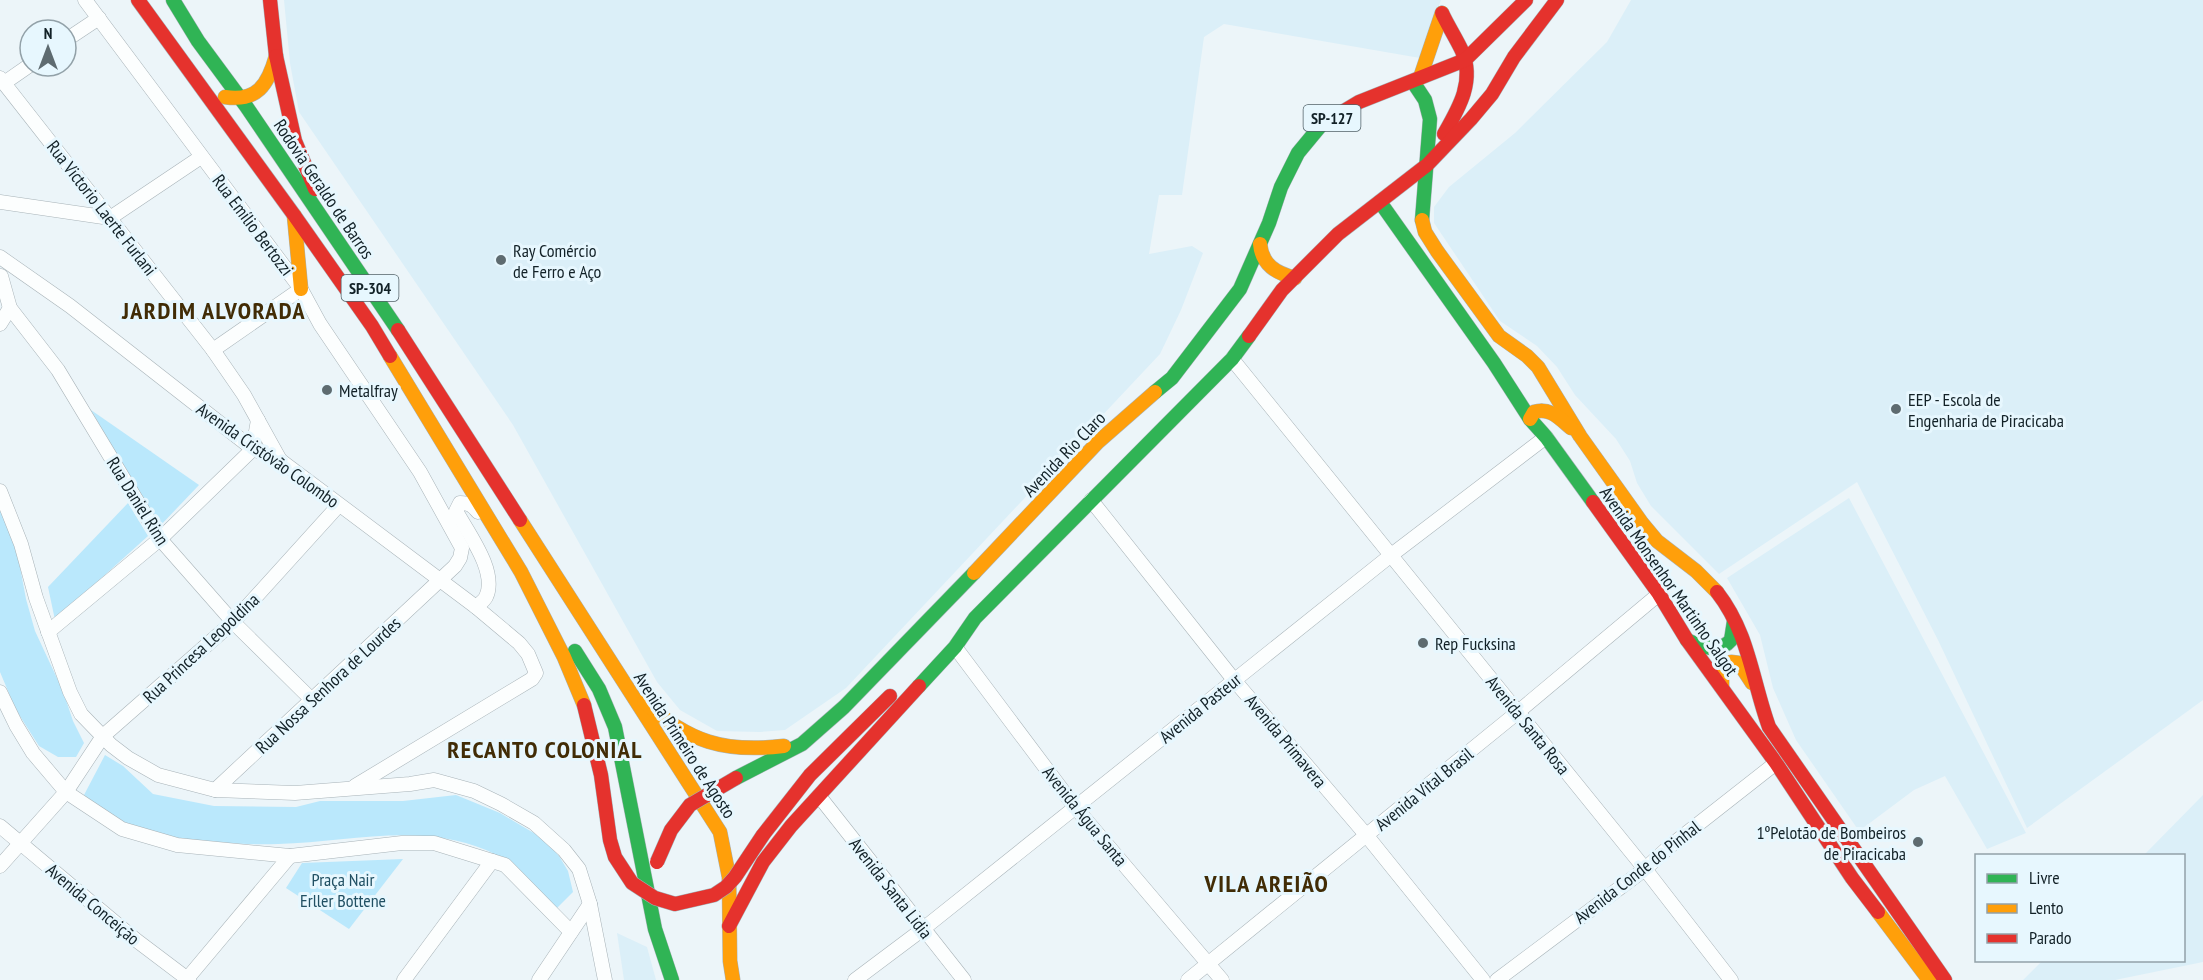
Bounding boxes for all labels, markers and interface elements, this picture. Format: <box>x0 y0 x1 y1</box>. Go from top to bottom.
north arrow <box>18 18 78 78</box>
text: N <box>44 23 52 43</box>
road number: SP-127 <box>1304 105 1360 131</box>
street label: Rodovia Geraldo de Barros <box>269 115 379 263</box>
street label: Rua Victorio Laerte Furlani <box>42 136 162 280</box>
street label: Rua Emílio Bertozzi <box>207 170 299 280</box>
place label: Ray Comércio de Ferro e Aço <box>513 239 602 283</box>
marker: Ray Comércio de Ferro e Aço <box>494 253 508 267</box>
road number: SP-304 <box>342 275 398 301</box>
district label: JARDIM ALVORADA <box>121 295 306 326</box>
place label: Metalfray <box>339 379 398 402</box>
marker: Metalfray <box>320 383 334 397</box>
place label: EEP - Escola de Engenharia de Piracicaba <box>1908 388 2064 432</box>
street label: Avenida Cristóvão Colombo <box>192 397 344 513</box>
marker: EEP - Escola de Engenharia de Piracicaba <box>1889 402 1903 416</box>
street label: Avenida Rio Claro <box>1018 406 1110 501</box>
street label: Rua Daniel Rinn <box>102 453 174 549</box>
street label: Avenida Monsenhor Martinho Salgot <box>1595 482 1743 680</box>
street label: Rua Princesa Leopoldina <box>138 588 264 708</box>
street label: Rua Nossa Senhora de Lourdes <box>251 612 405 758</box>
place label: Rep Fucksina <box>1435 632 1516 655</box>
marker: Rep Fucksina <box>1416 636 1430 650</box>
street label: Avenida Primeiro de Agosto <box>629 667 741 823</box>
street label: Avenida Pasteur <box>1154 668 1246 748</box>
street label: Avenida Santa Rosa <box>1481 671 1575 779</box>
street label: Avenida Primavera <box>1240 690 1332 792</box>
district label: RECANTO COLONIAL <box>447 734 643 765</box>
street label: Avenida Vital Brasil <box>1370 742 1478 836</box>
street label: Avenida Água Santa <box>1038 761 1132 871</box>
street label: Avenida Conde do Pinhal <box>1569 815 1705 928</box>
place label: 1ºPelotão de Bombeiros de Piracicaba <box>1756 821 1906 865</box>
street label: Avenida Santa Lidia <box>844 833 938 943</box>
marker: 1ºPelotão de Bombeiros de Piracicaba <box>1911 835 1925 849</box>
legend <box>1975 854 2185 962</box>
street label: Avenida Conceição <box>41 858 145 950</box>
text: Livre <box>2029 866 2060 889</box>
park label: Praça Nair Erller Bottene <box>300 868 386 912</box>
district label: VILA AREIÃO <box>1204 868 1329 899</box>
text: Lento <box>2029 896 2064 919</box>
text: Parado <box>2029 926 2072 949</box>

